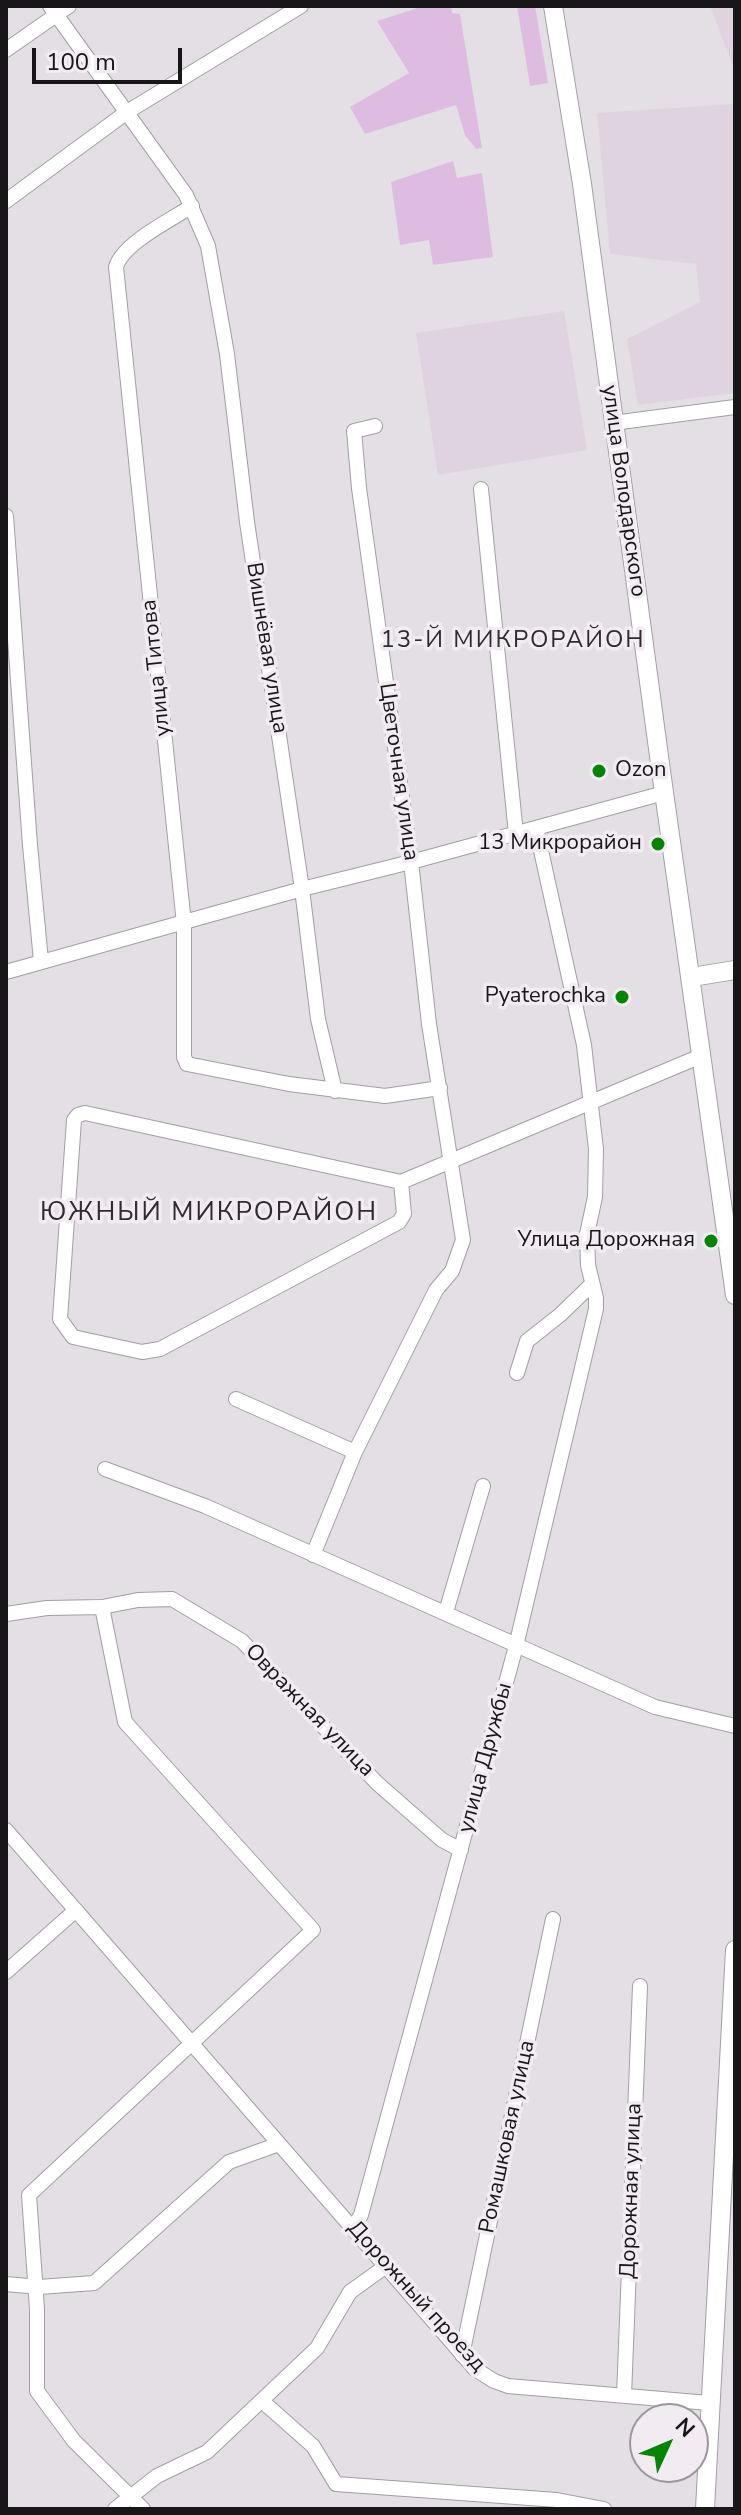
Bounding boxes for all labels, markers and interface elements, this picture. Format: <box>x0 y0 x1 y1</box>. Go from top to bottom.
scale bar <box>36 32 186 82</box>
text: 100 m <box>46 46 116 78</box>
street label: улица Володарского <box>595 383 651 599</box>
street label: Вишнёвая улица <box>239 561 293 735</box>
street label: улица Титова <box>137 598 177 738</box>
district label: 13-Й МИКРОРАЙОН <box>380 627 646 655</box>
street label: Цветочная улица <box>372 681 424 863</box>
place label: Ozon <box>615 758 667 784</box>
marker: Ozon <box>590 762 608 780</box>
place label: 13 Микрорайон <box>478 831 642 857</box>
marker: 13 Микрорайон <box>649 835 667 853</box>
place label: Pyaterochka <box>485 984 606 1010</box>
marker: Pyaterochka <box>613 988 631 1006</box>
district label: ЮЖНЫЙ МИКРОРАЙОН <box>40 1198 378 1230</box>
place label: Улица Дорожная <box>518 1228 695 1254</box>
marker: Улица Дорожная <box>702 1232 720 1250</box>
street label: Овражная улица <box>239 1639 379 1783</box>
street label: улица Дружбы <box>453 1680 519 1836</box>
street label: Ромашковая улица <box>475 2038 541 2236</box>
street label: Дорожная улица <box>616 2103 648 2279</box>
street label: Дорожный проезд <box>341 2216 491 2378</box>
north arrow <box>629 2403 709 2483</box>
text: N <box>668 2411 701 2444</box>

